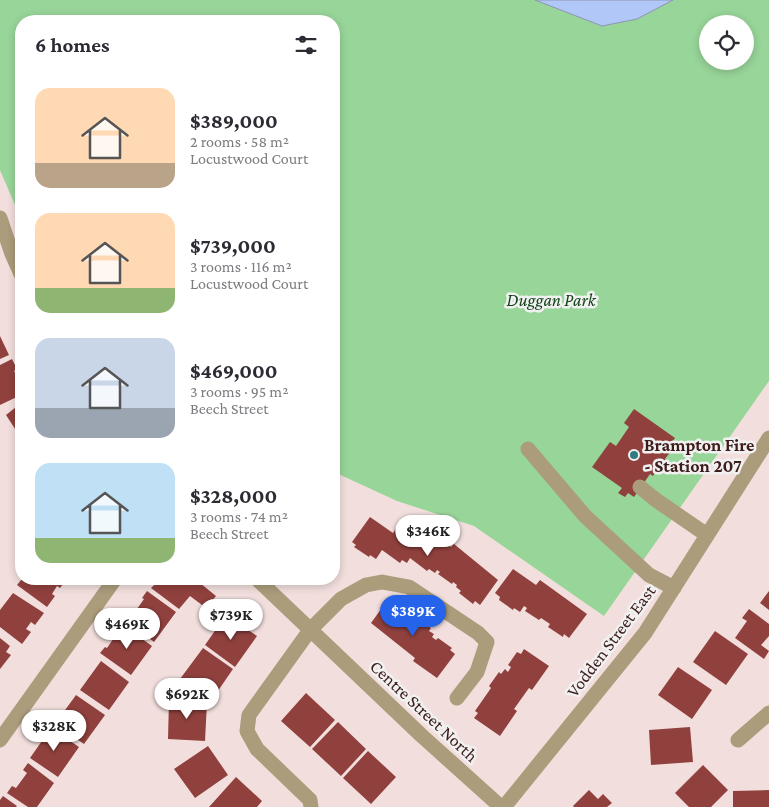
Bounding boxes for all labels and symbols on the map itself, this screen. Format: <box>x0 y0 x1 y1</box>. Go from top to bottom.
park label: Duggan Park <box>506 290 597 310</box>
place label: Brampton Fire - Station 207 <box>644 435 754 476</box>
marker: Brampton Fire - Station 207 <box>628 449 640 461</box>
pin: $346K <box>393 514 463 557</box>
street label: Vodden Street East <box>562 580 660 701</box>
pin: $389K <box>378 594 448 637</box>
pin: $739K <box>196 598 266 641</box>
pin: $469K <box>92 608 162 650</box>
street label: Centre Street North <box>366 656 482 766</box>
pin: $692K <box>152 678 222 720</box>
pin: $328K <box>19 710 89 752</box>

